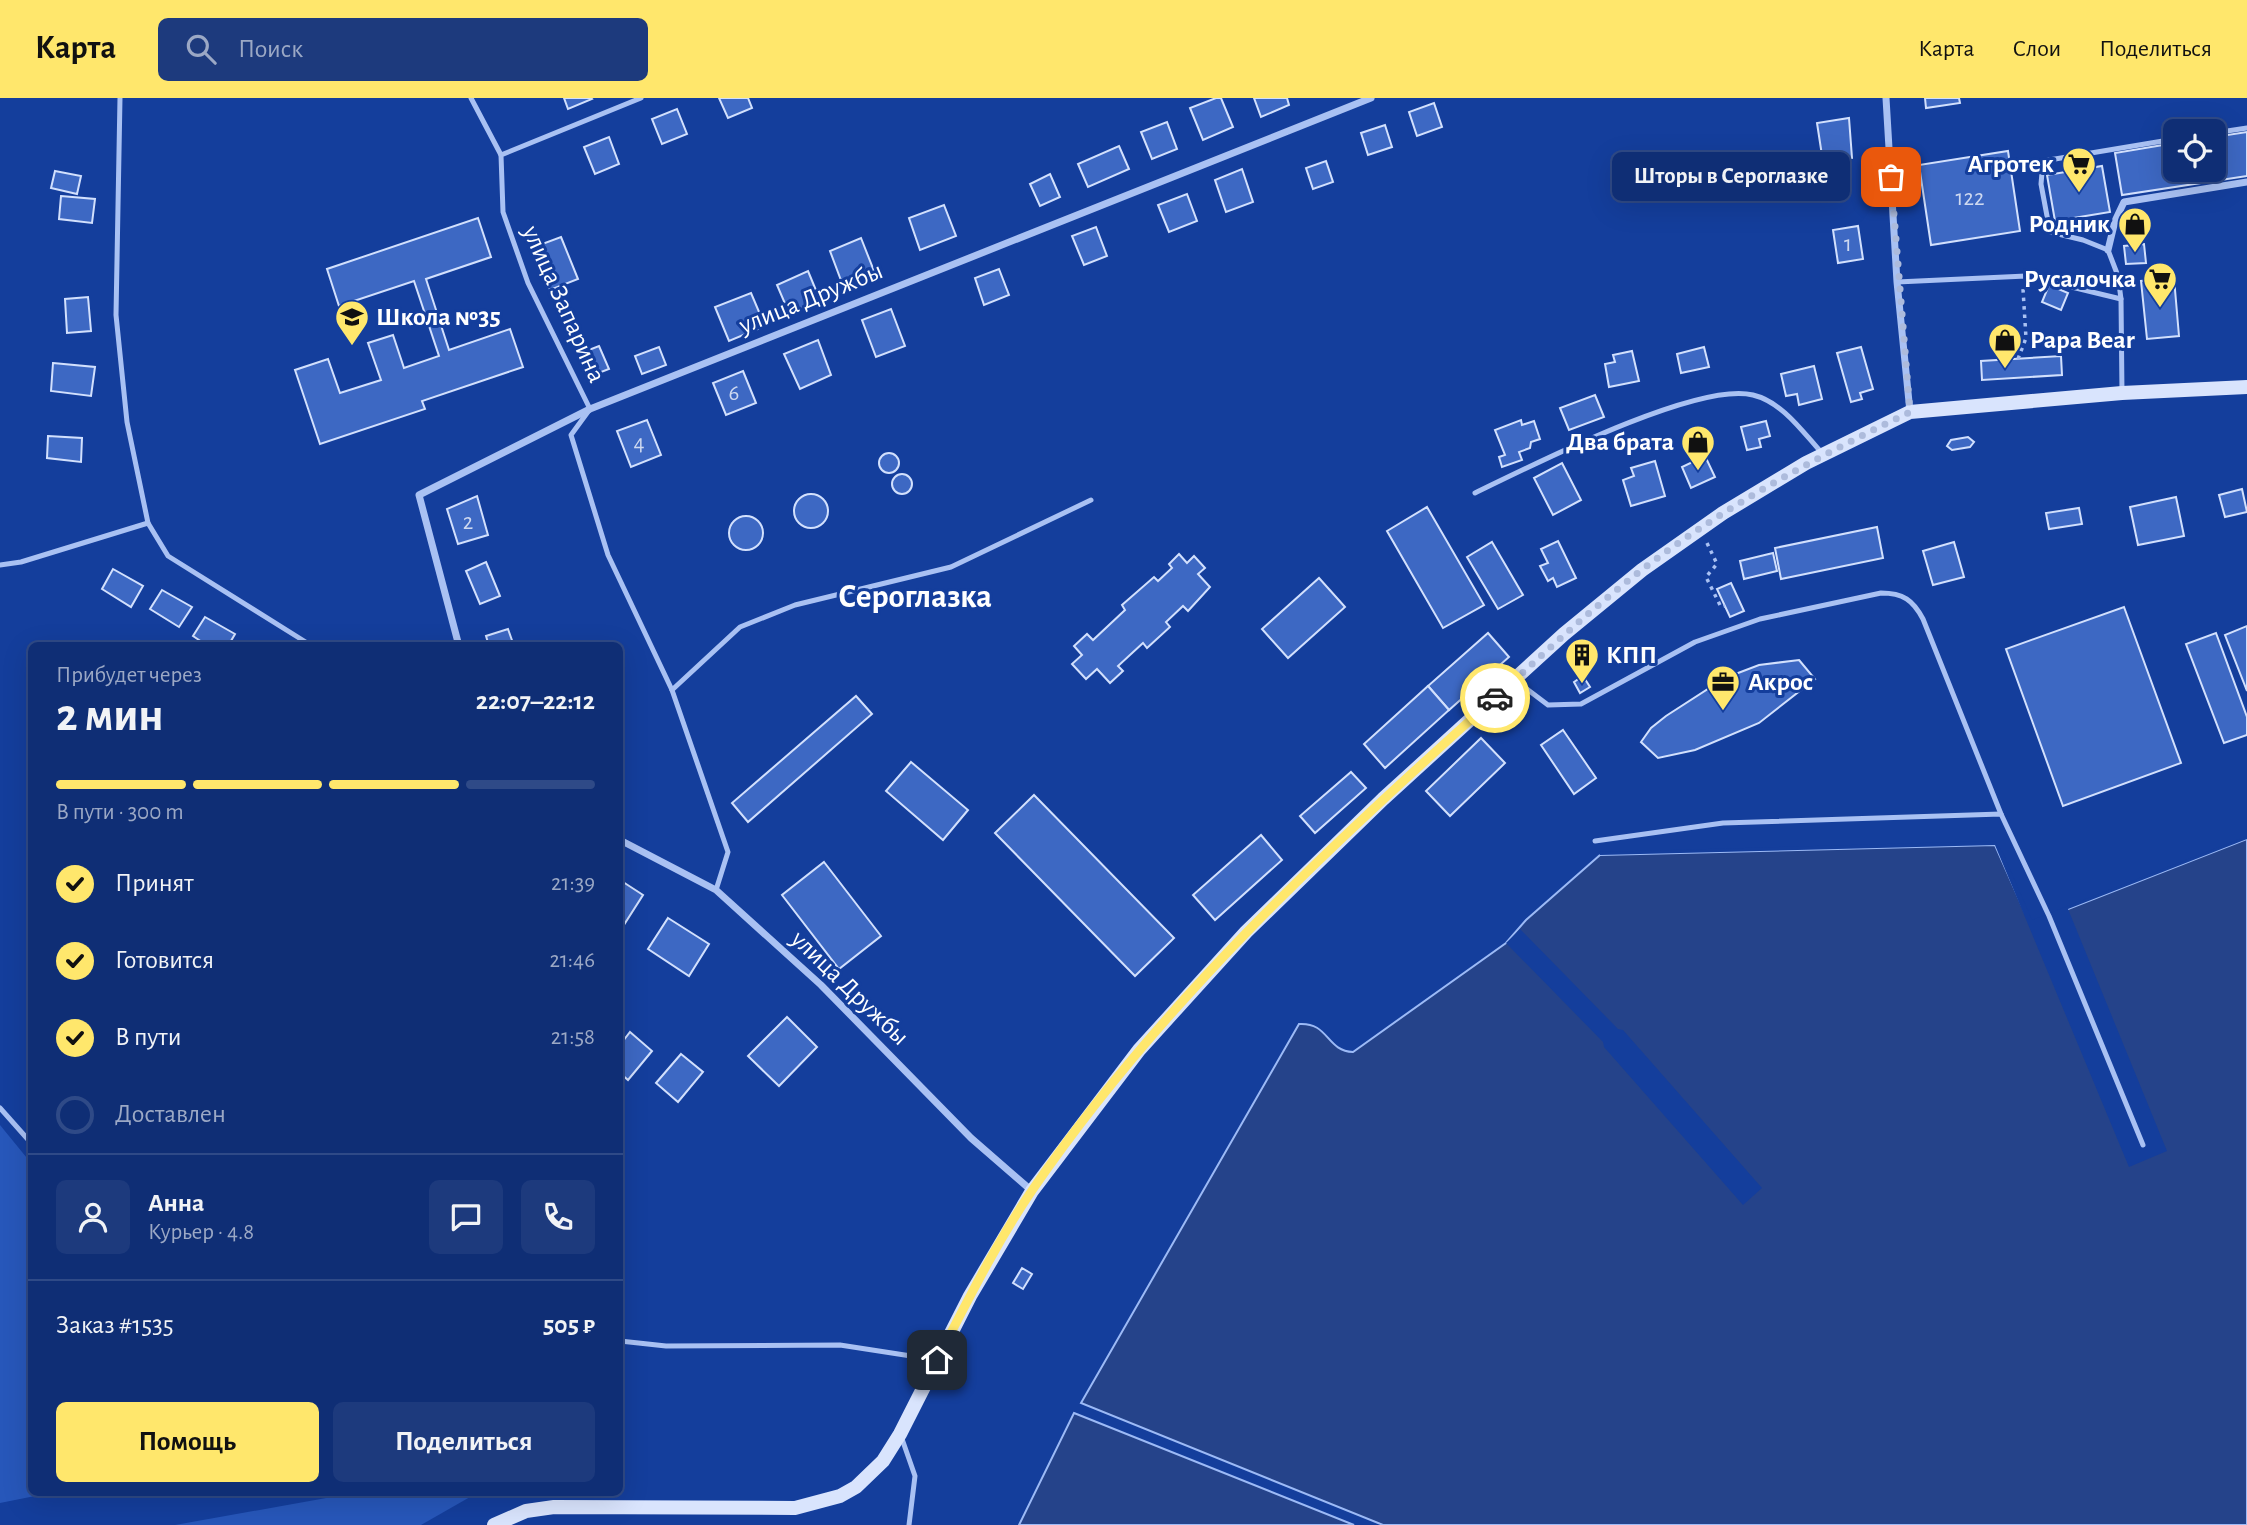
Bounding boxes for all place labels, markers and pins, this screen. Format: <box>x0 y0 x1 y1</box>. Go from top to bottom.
supermarket icon: Агротек <box>2060 145 2098 194</box>
pin <box>1861 147 1921 207</box>
place label: Агротек <box>1968 151 2054 177</box>
callout: Шторы в Сероглазке <box>1611 153 1849 202</box>
shop icon: Родник <box>2116 205 2154 254</box>
place label: Родник <box>2028 211 2110 237</box>
supermarket icon: Русалочка <box>2141 260 2179 309</box>
place label: Русалочка <box>2024 266 2136 292</box>
school or university icon: Школа №35 <box>333 298 371 347</box>
place label: Школа №35 <box>376 304 501 330</box>
shop icon: Papa Bear <box>1986 321 2024 370</box>
place label: Papa Bear <box>2030 327 2135 353</box>
shop icon: Два брата <box>1679 423 1717 472</box>
place label: Два брата <box>1566 429 1674 455</box>
building icon: КПП <box>1563 636 1601 685</box>
place label: КПП <box>1606 642 1657 668</box>
office icon: Акрос <box>1704 663 1742 712</box>
place label: Акрос <box>1748 669 1813 695</box>
pin <box>907 1330 967 1390</box>

